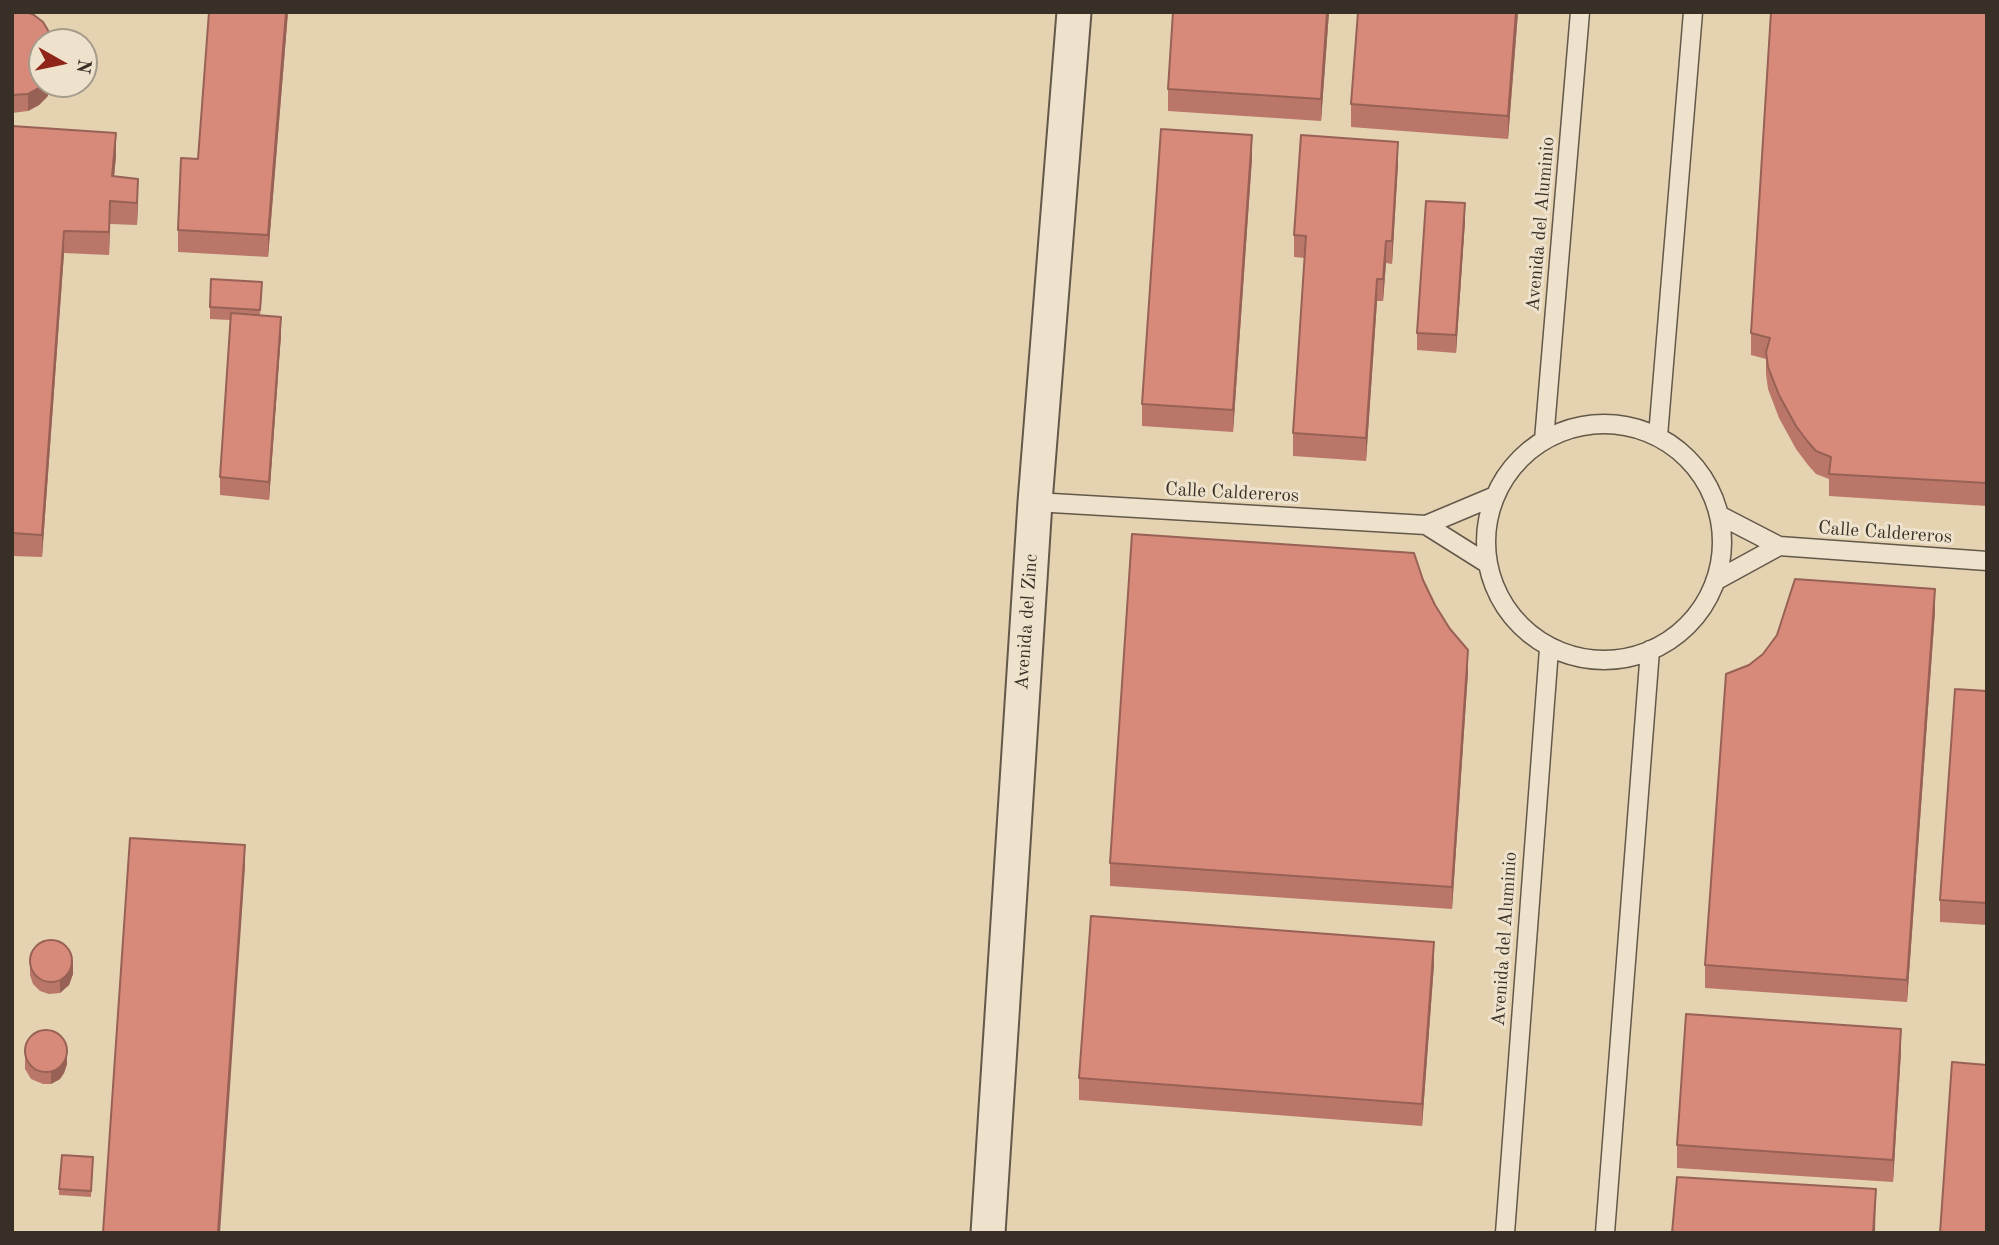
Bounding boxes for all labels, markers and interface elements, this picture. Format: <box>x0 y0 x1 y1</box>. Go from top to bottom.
north arrow <box>28 28 98 98</box>
text: N <box>72 57 93 75</box>
street label: Avenida del Aluminio <box>1522 136 1560 312</box>
street label: Calle Caldereros <box>1164 478 1300 508</box>
street label: Calle Caldereros <box>1817 517 1953 549</box>
street label: Avenida del Zinc <box>1011 553 1043 691</box>
street label: Avenida del Aluminio <box>1488 851 1522 1027</box>

